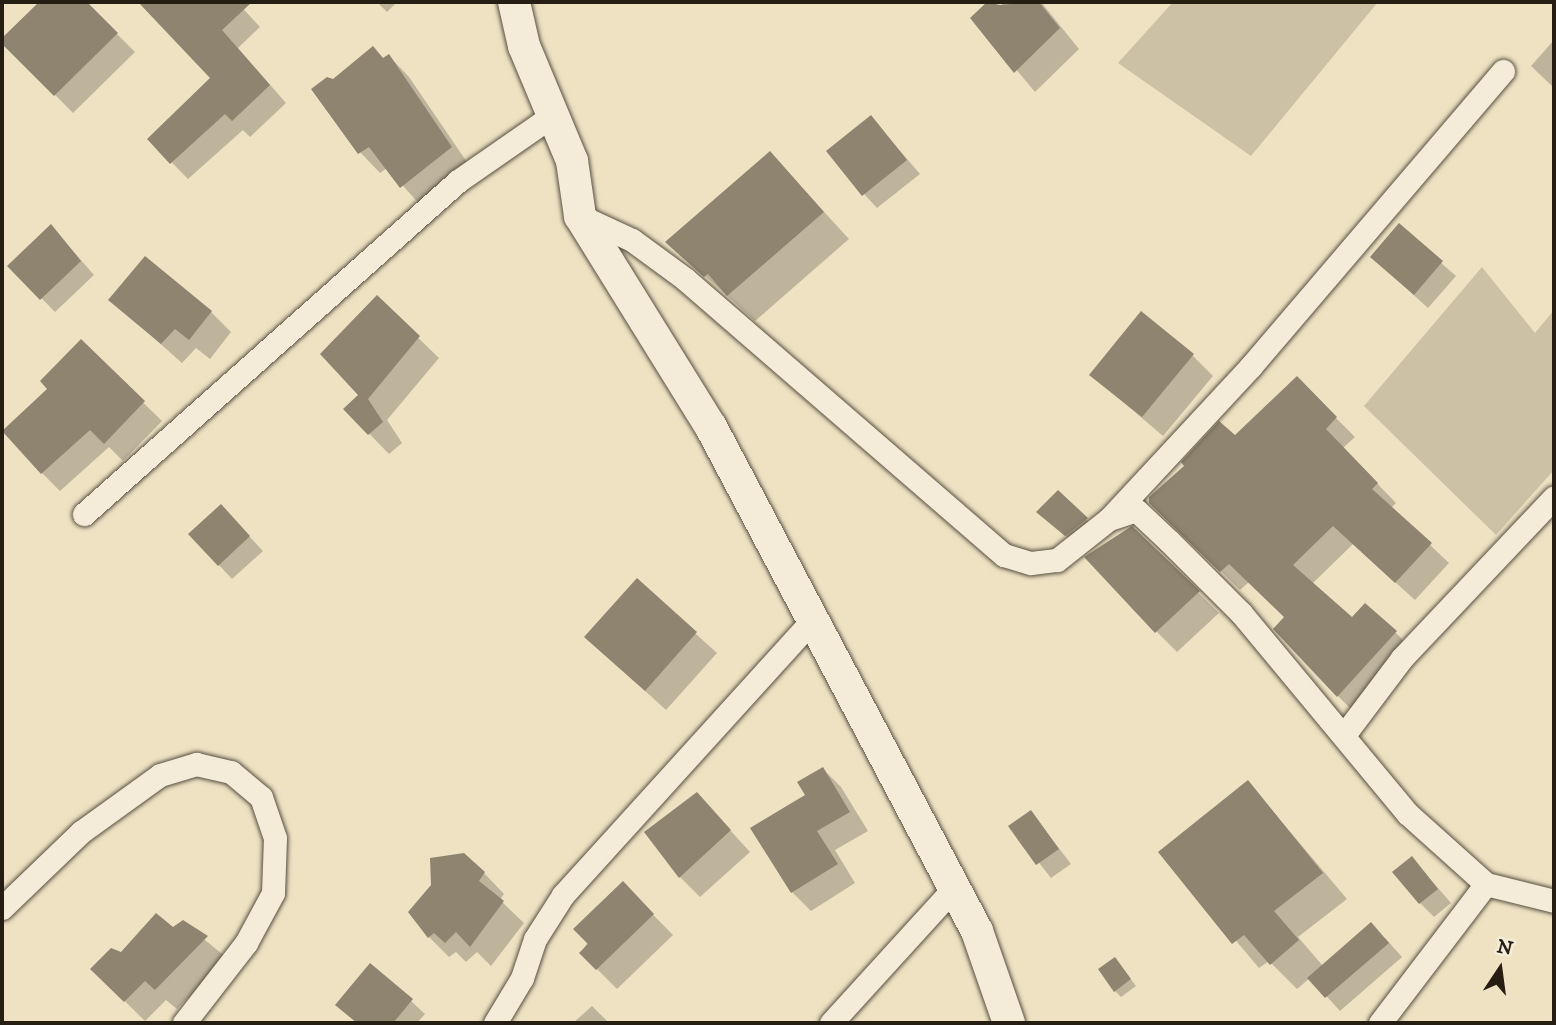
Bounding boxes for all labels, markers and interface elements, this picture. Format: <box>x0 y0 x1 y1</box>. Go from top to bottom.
north arrow <box>1465 934 1535 1004</box>
text: N <box>1495 935 1515 961</box>

